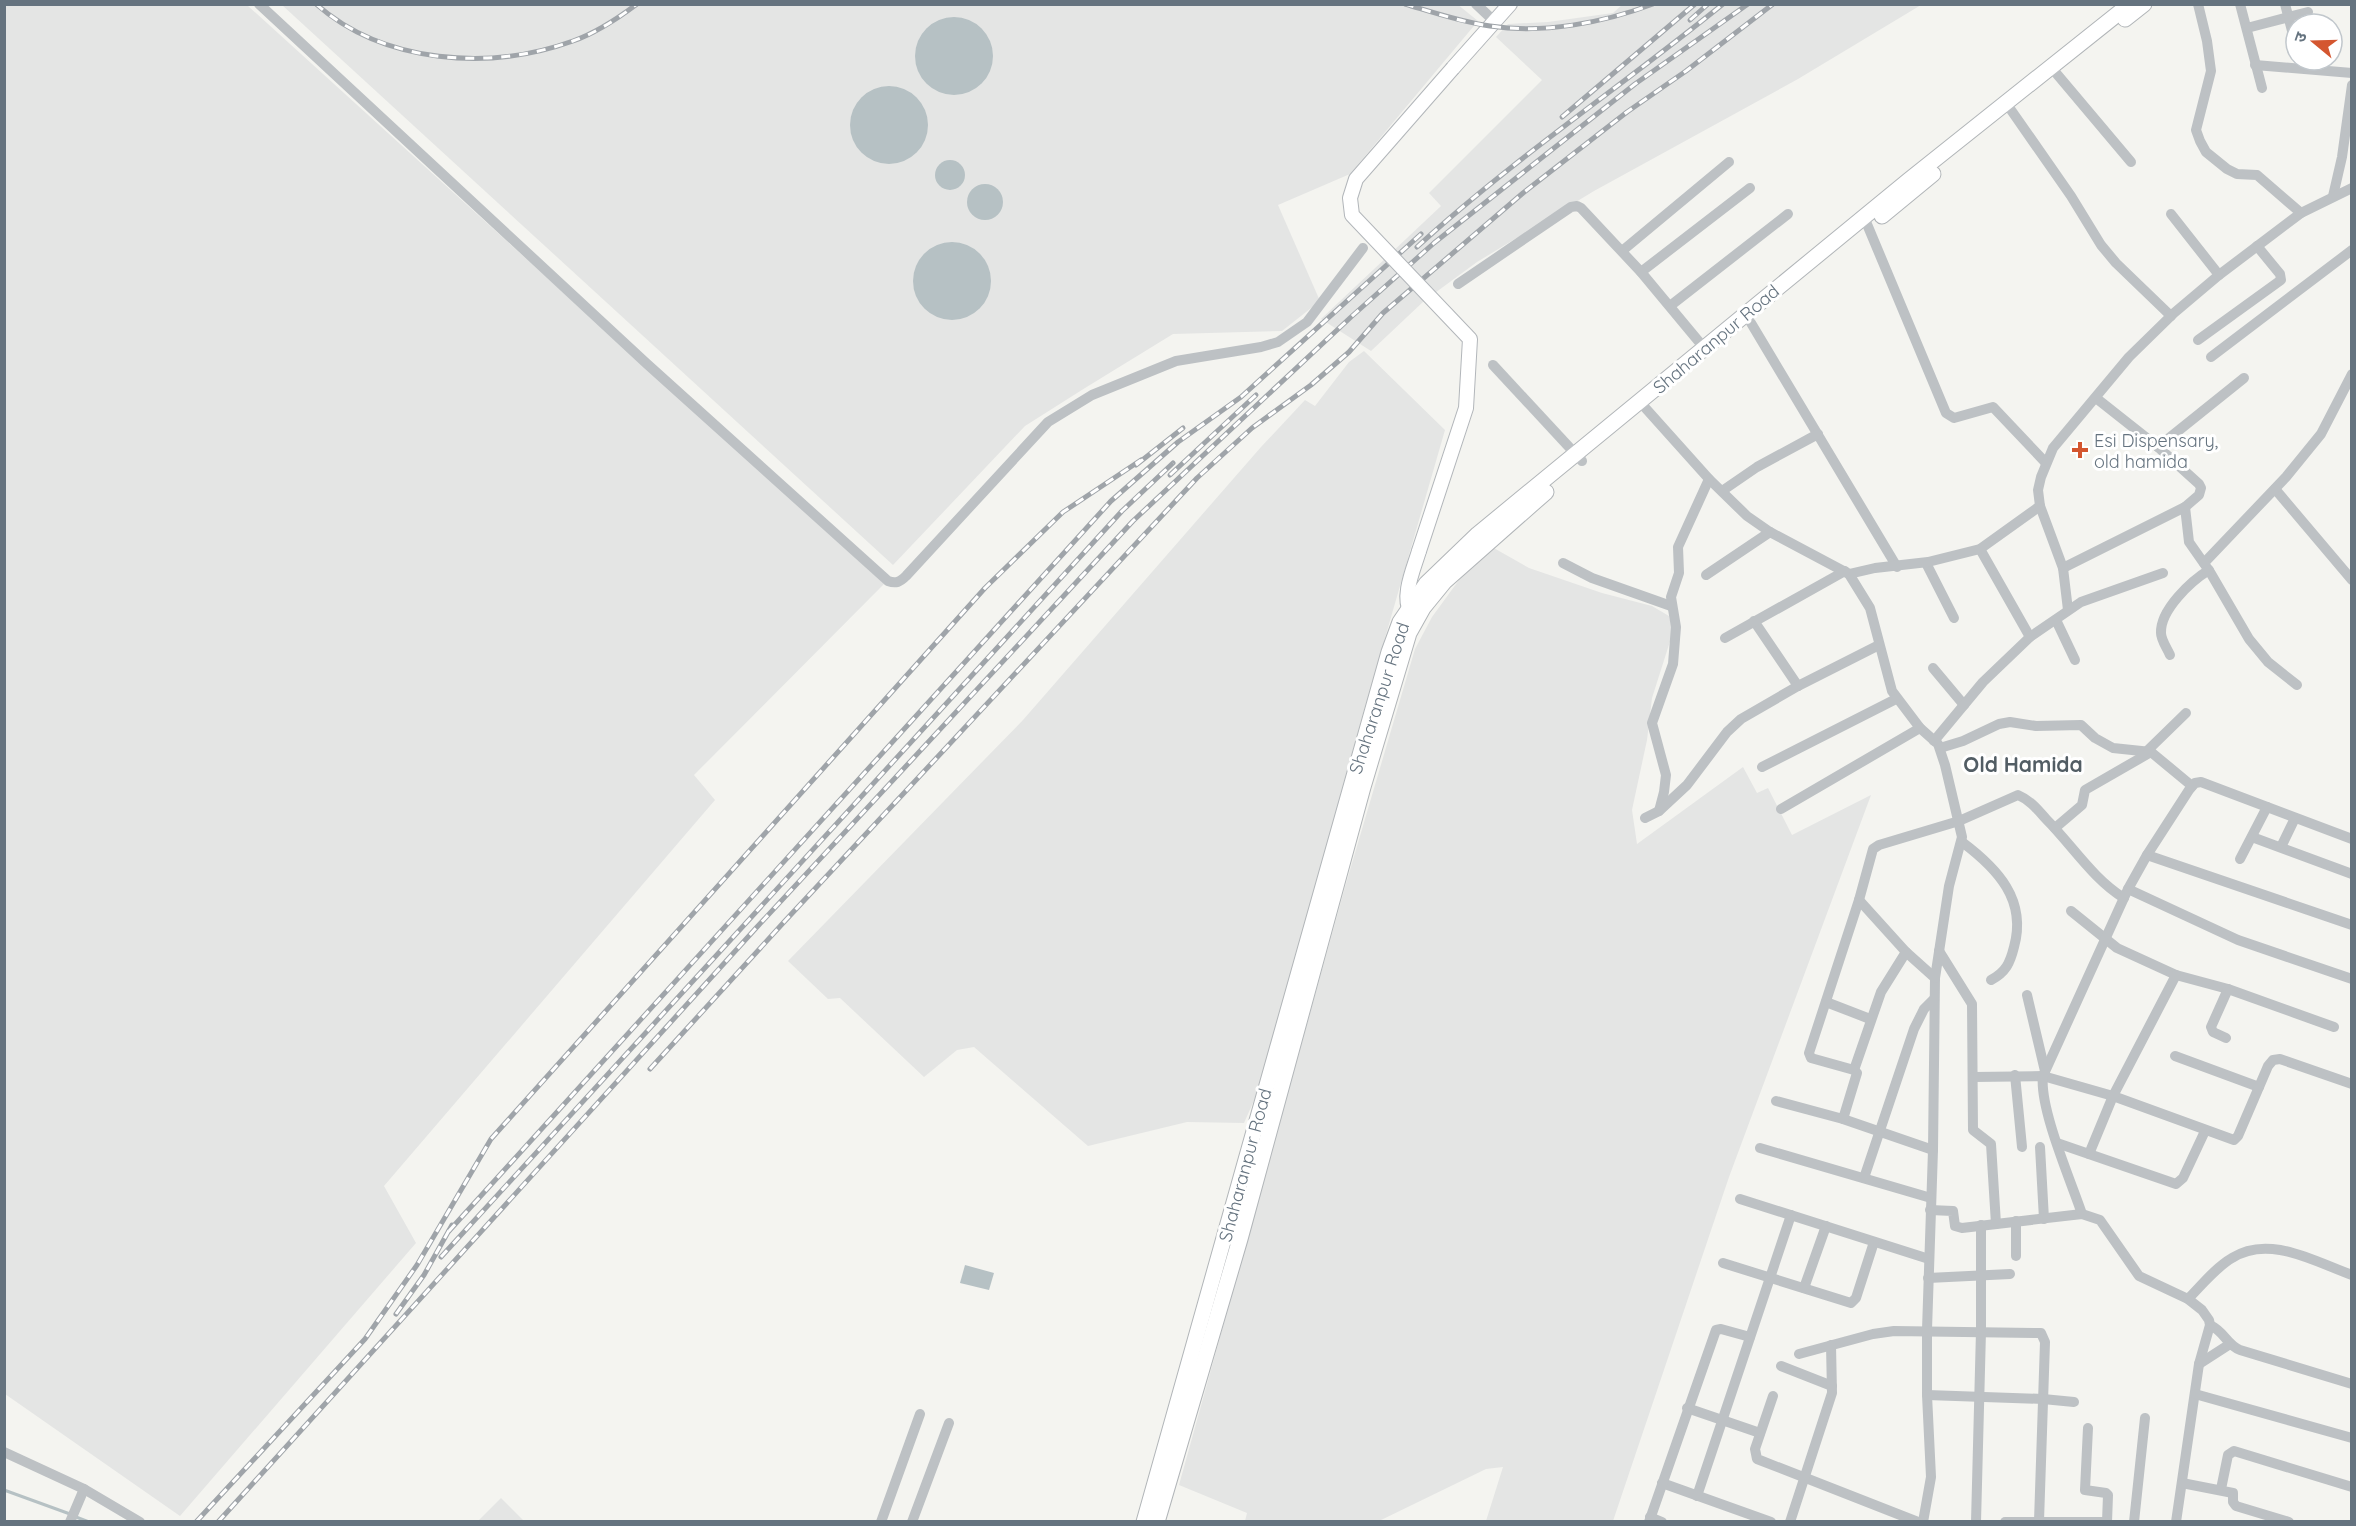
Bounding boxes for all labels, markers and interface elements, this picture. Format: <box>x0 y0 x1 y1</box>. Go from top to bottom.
north arrow <box>2284 12 2344 72</box>
text: उ <box>2289 29 2311 45</box>
street label: Shaharanpur Road <box>1648 279 1784 399</box>
place label: Esi Dispensary, old hamida <box>2094 429 2218 473</box>
marker: Esi Dispensary, old hamida <box>2071 441 2089 459</box>
street label: Shaharanpur Road <box>1344 619 1414 777</box>
district label: Old Hamida <box>1963 751 2083 777</box>
street label: Shaharanpur Road <box>1213 1086 1277 1244</box>

